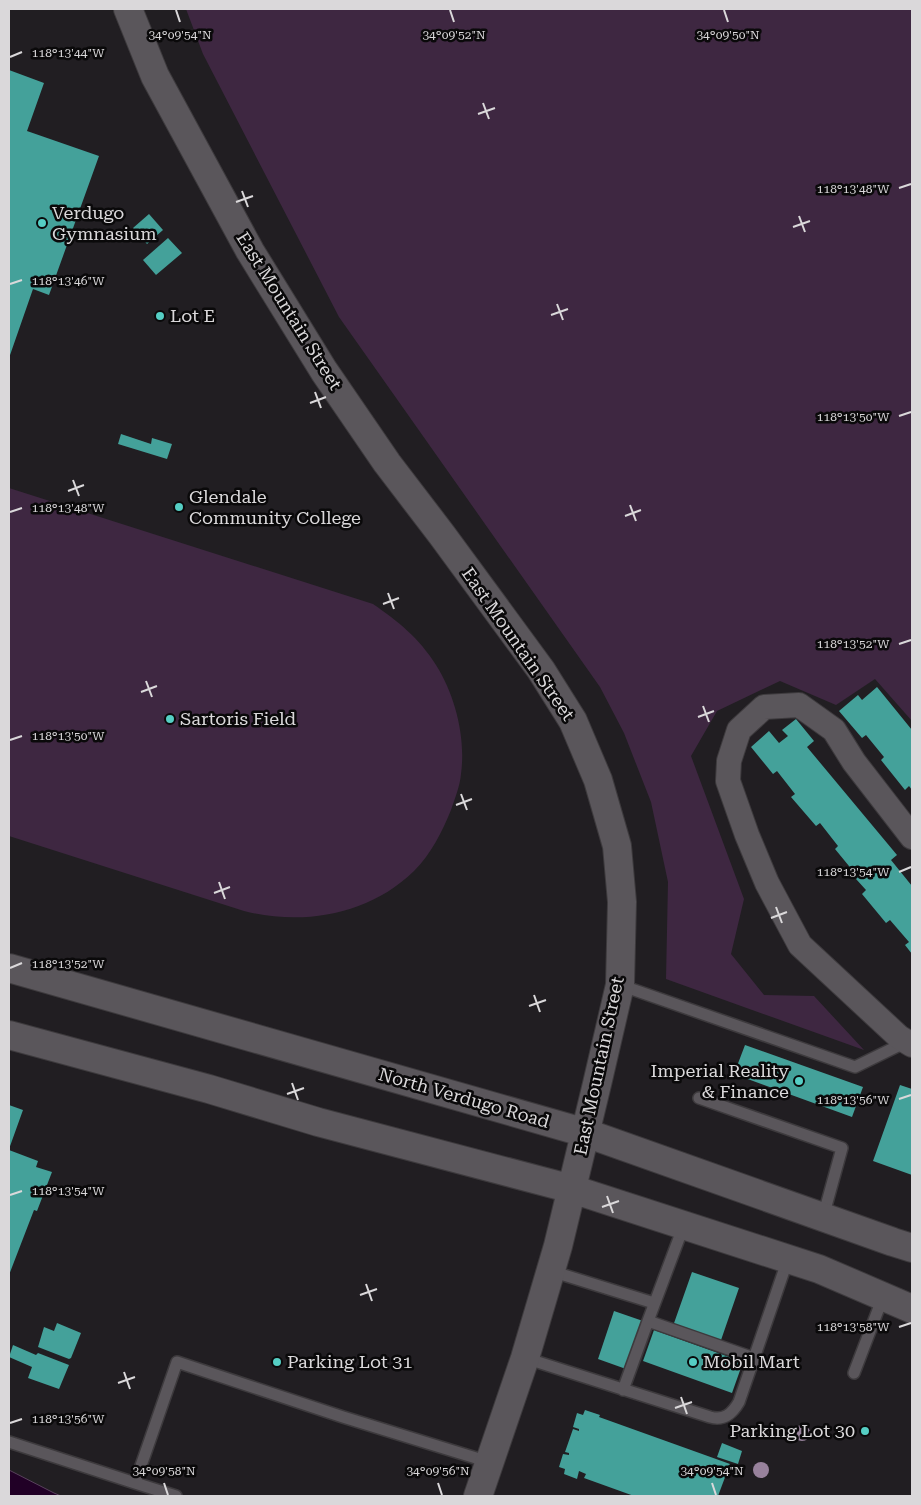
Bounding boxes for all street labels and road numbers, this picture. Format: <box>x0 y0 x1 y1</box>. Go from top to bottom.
street label: East Mountain Street <box>232 228 347 394</box>
street label: East Mountain Street <box>458 563 579 725</box>
street label: East Mountain Street <box>569 974 628 1157</box>
street label: North Verdugo Road <box>376 1063 552 1132</box>

